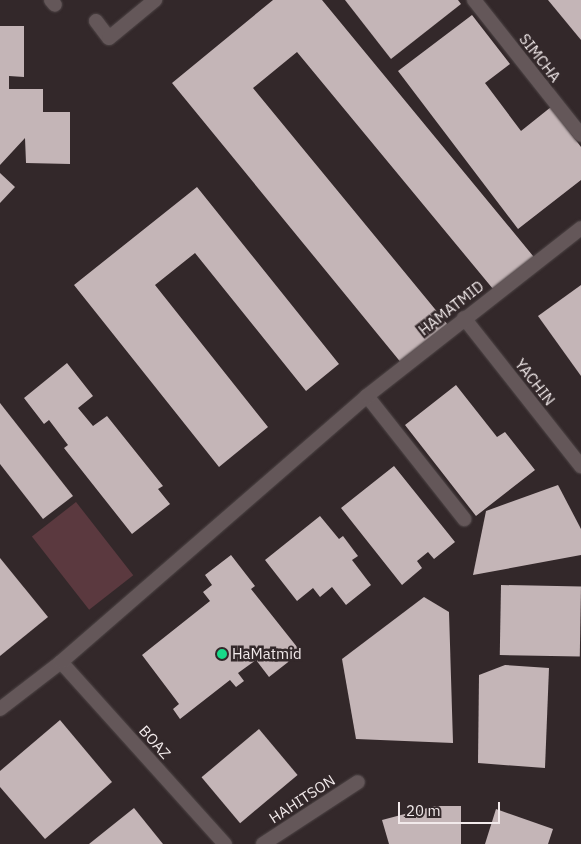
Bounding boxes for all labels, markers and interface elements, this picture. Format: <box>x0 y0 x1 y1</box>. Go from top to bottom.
street label: SIMCHA <box>516 30 564 86</box>
street label: HAMATMID <box>415 277 487 339</box>
street label: YACHIN <box>511 355 559 409</box>
place label: HaMatmid <box>232 645 302 663</box>
marker: HaMatmid <box>216 648 228 660</box>
street label: BOAZ <box>135 722 175 762</box>
street label: HAHITSON <box>266 771 338 827</box>
scale bar <box>401 792 504 824</box>
text: 20 m <box>406 801 441 820</box>

